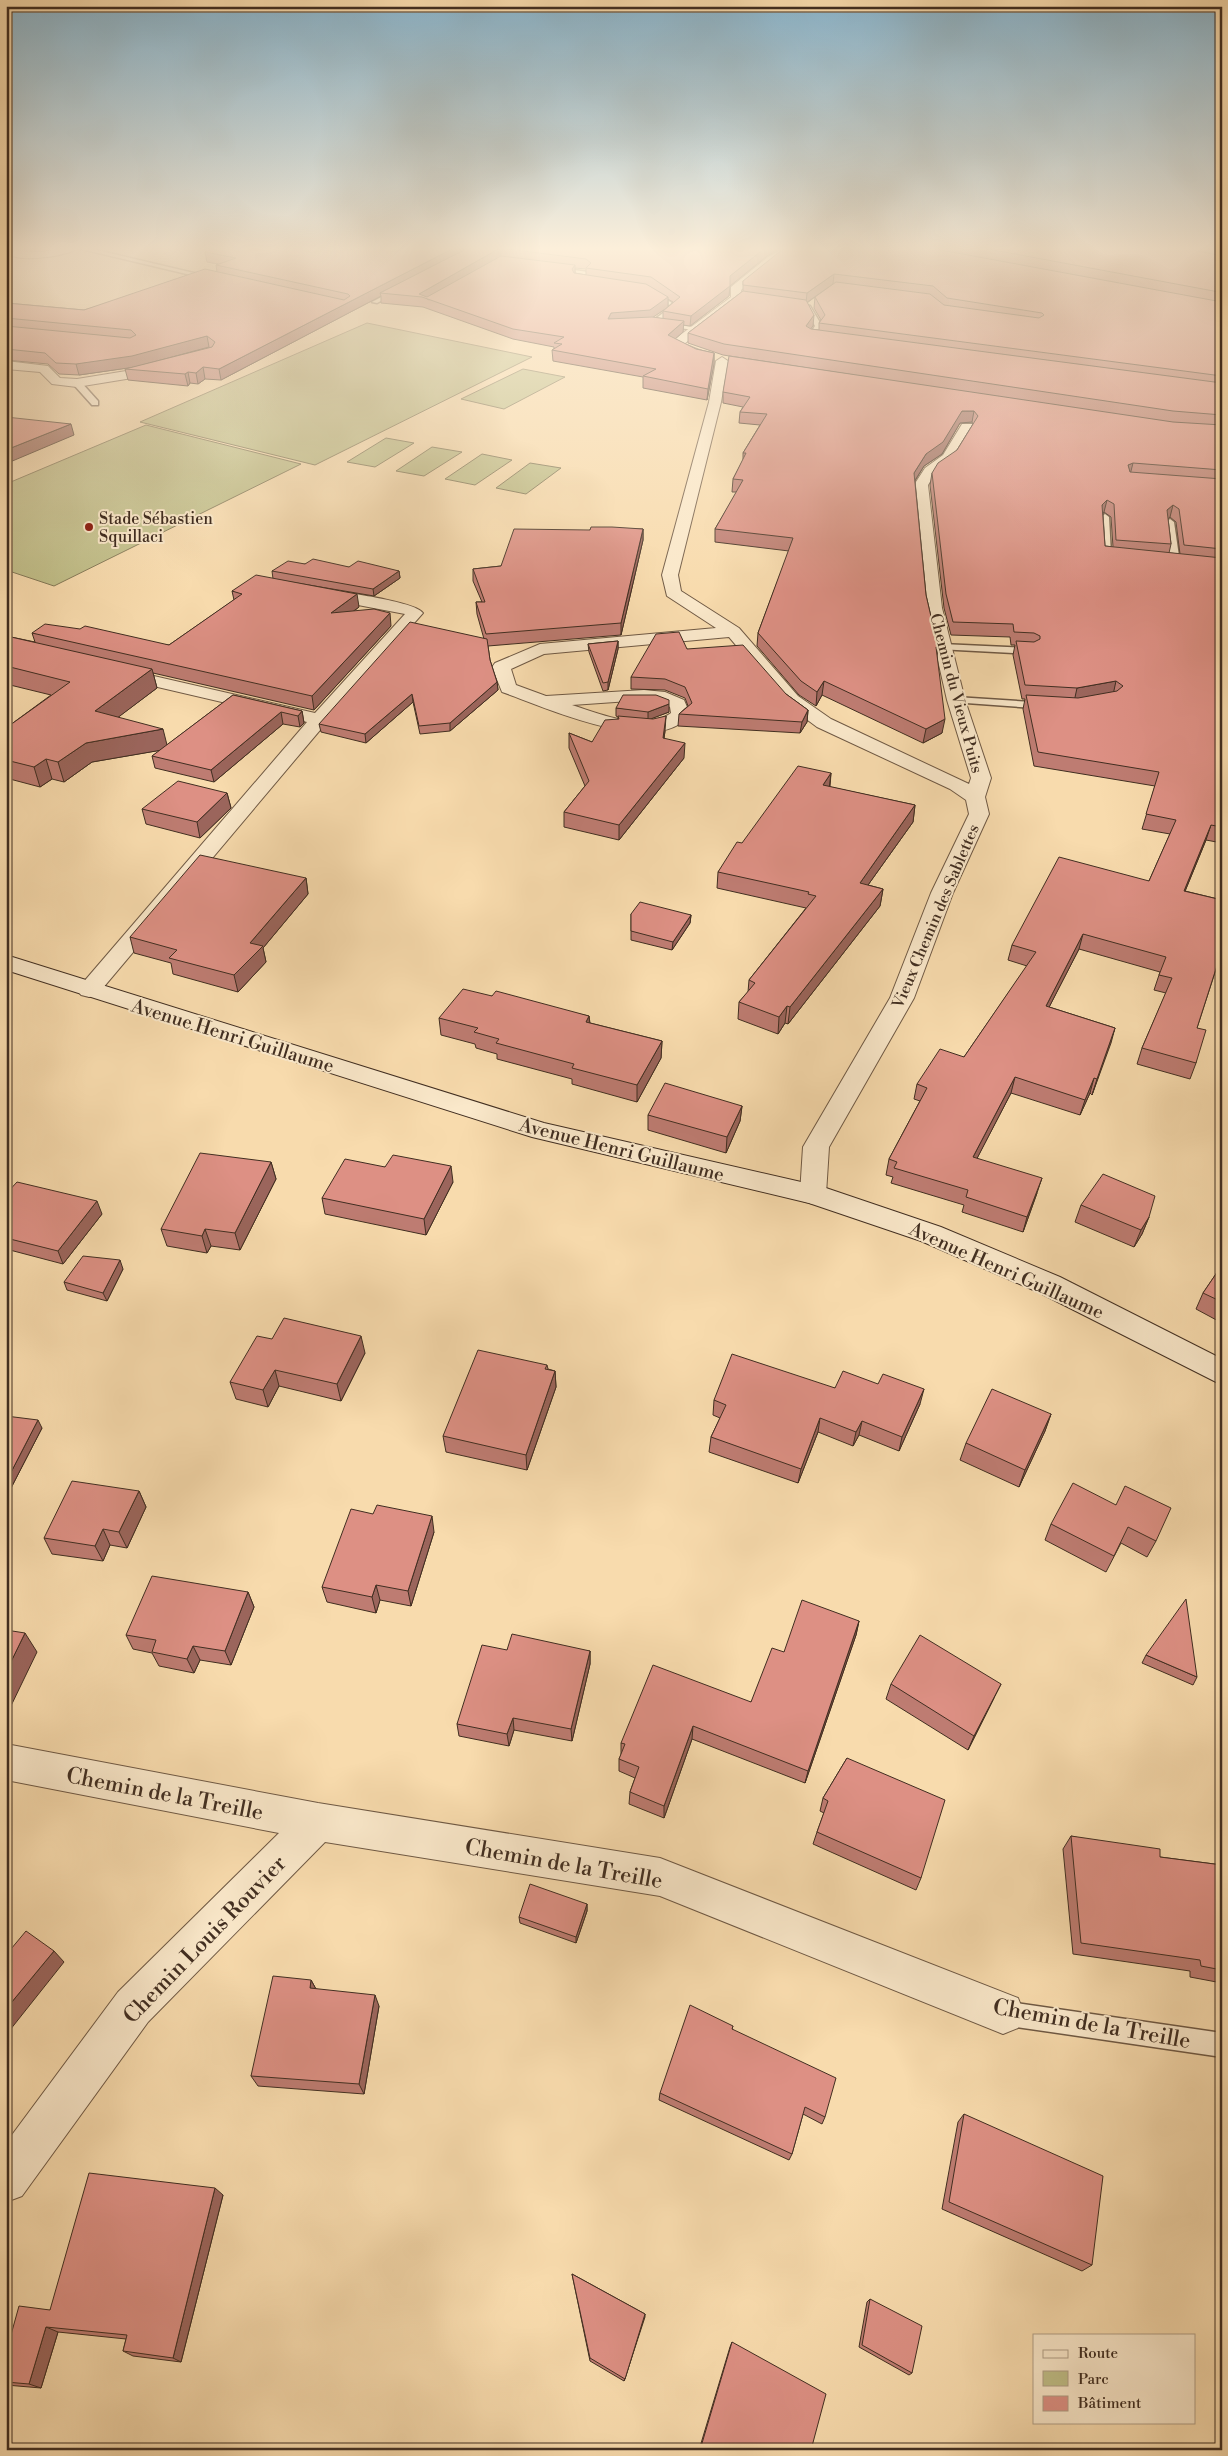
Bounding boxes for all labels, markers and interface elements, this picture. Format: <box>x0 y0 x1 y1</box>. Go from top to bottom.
place label: Stade Sébastien Squillaci <box>99 509 213 547</box>
marker: Stade Sébastien Squillaci <box>83 521 95 533</box>
street label: Chemin du Vieux Puits <box>925 611 987 775</box>
street label: Vieux Chemin des Sablettes <box>888 821 984 1012</box>
street label: Avenue Henri Guillaume <box>128 993 337 1078</box>
street label: Avenue Henri Guillaume <box>516 1113 727 1187</box>
street label: Avenue Henri Guillaume <box>905 1217 1108 1325</box>
street label: Chemin de la Treille <box>64 1762 266 1827</box>
street label: Chemin de la Treille <box>463 1834 665 1895</box>
street label: Chemin Louis Rouvier <box>118 1850 292 2030</box>
street label: Chemin de la Treille <box>991 1994 1193 2055</box>
legend <box>1033 2334 1196 2424</box>
text: Route <box>1078 2344 1118 2363</box>
text: Parc <box>1078 2370 1109 2389</box>
text: Bâtiment <box>1077 2394 1142 2413</box>

